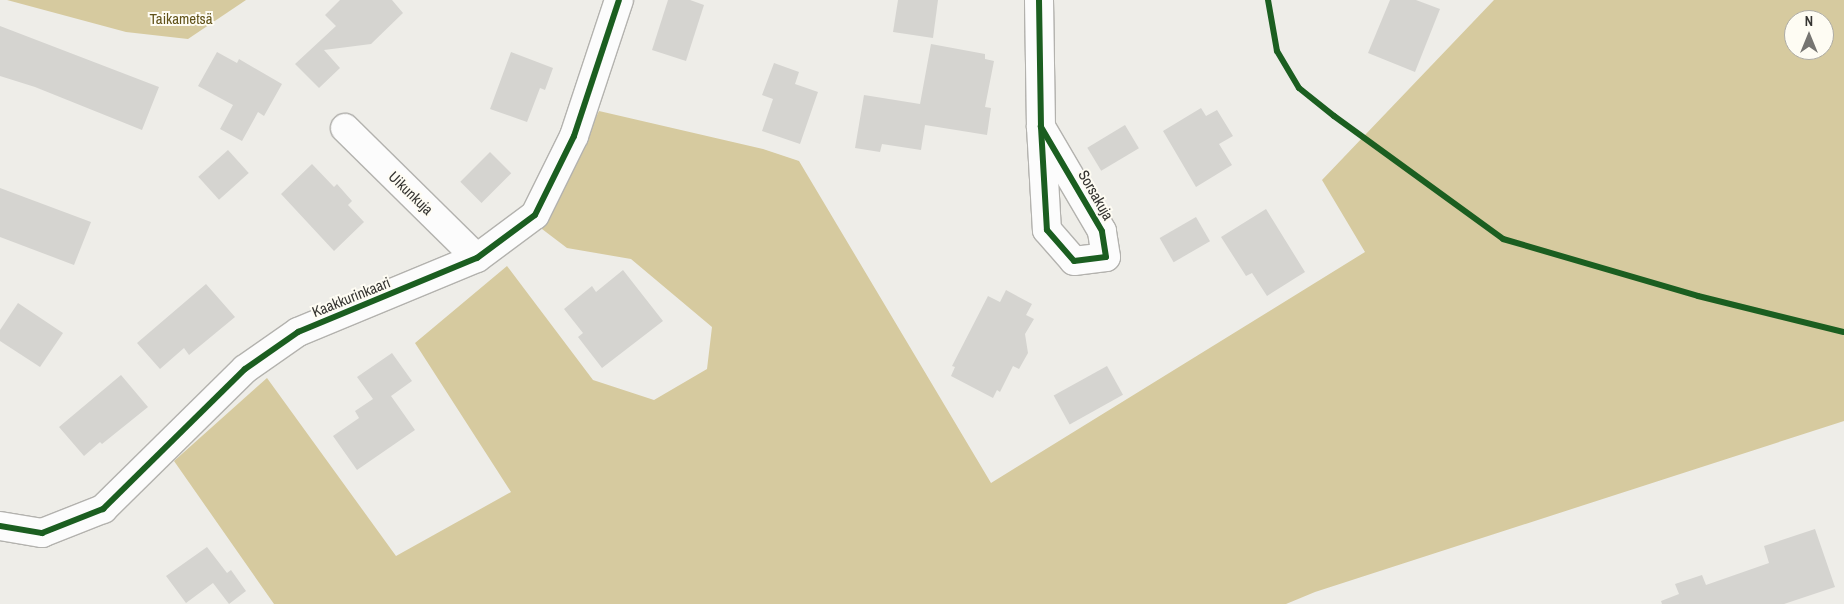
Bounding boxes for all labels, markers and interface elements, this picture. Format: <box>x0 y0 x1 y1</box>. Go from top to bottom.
park label: Taikametsä <box>149 10 213 28</box>
north arrow <box>1784 10 1834 60</box>
text: N <box>1805 12 1813 30</box>
street label: Sorsakuja <box>1075 167 1117 223</box>
street label: Uikunkuja <box>385 168 437 218</box>
street label: Kaakkurinkaari <box>309 273 393 321</box>

